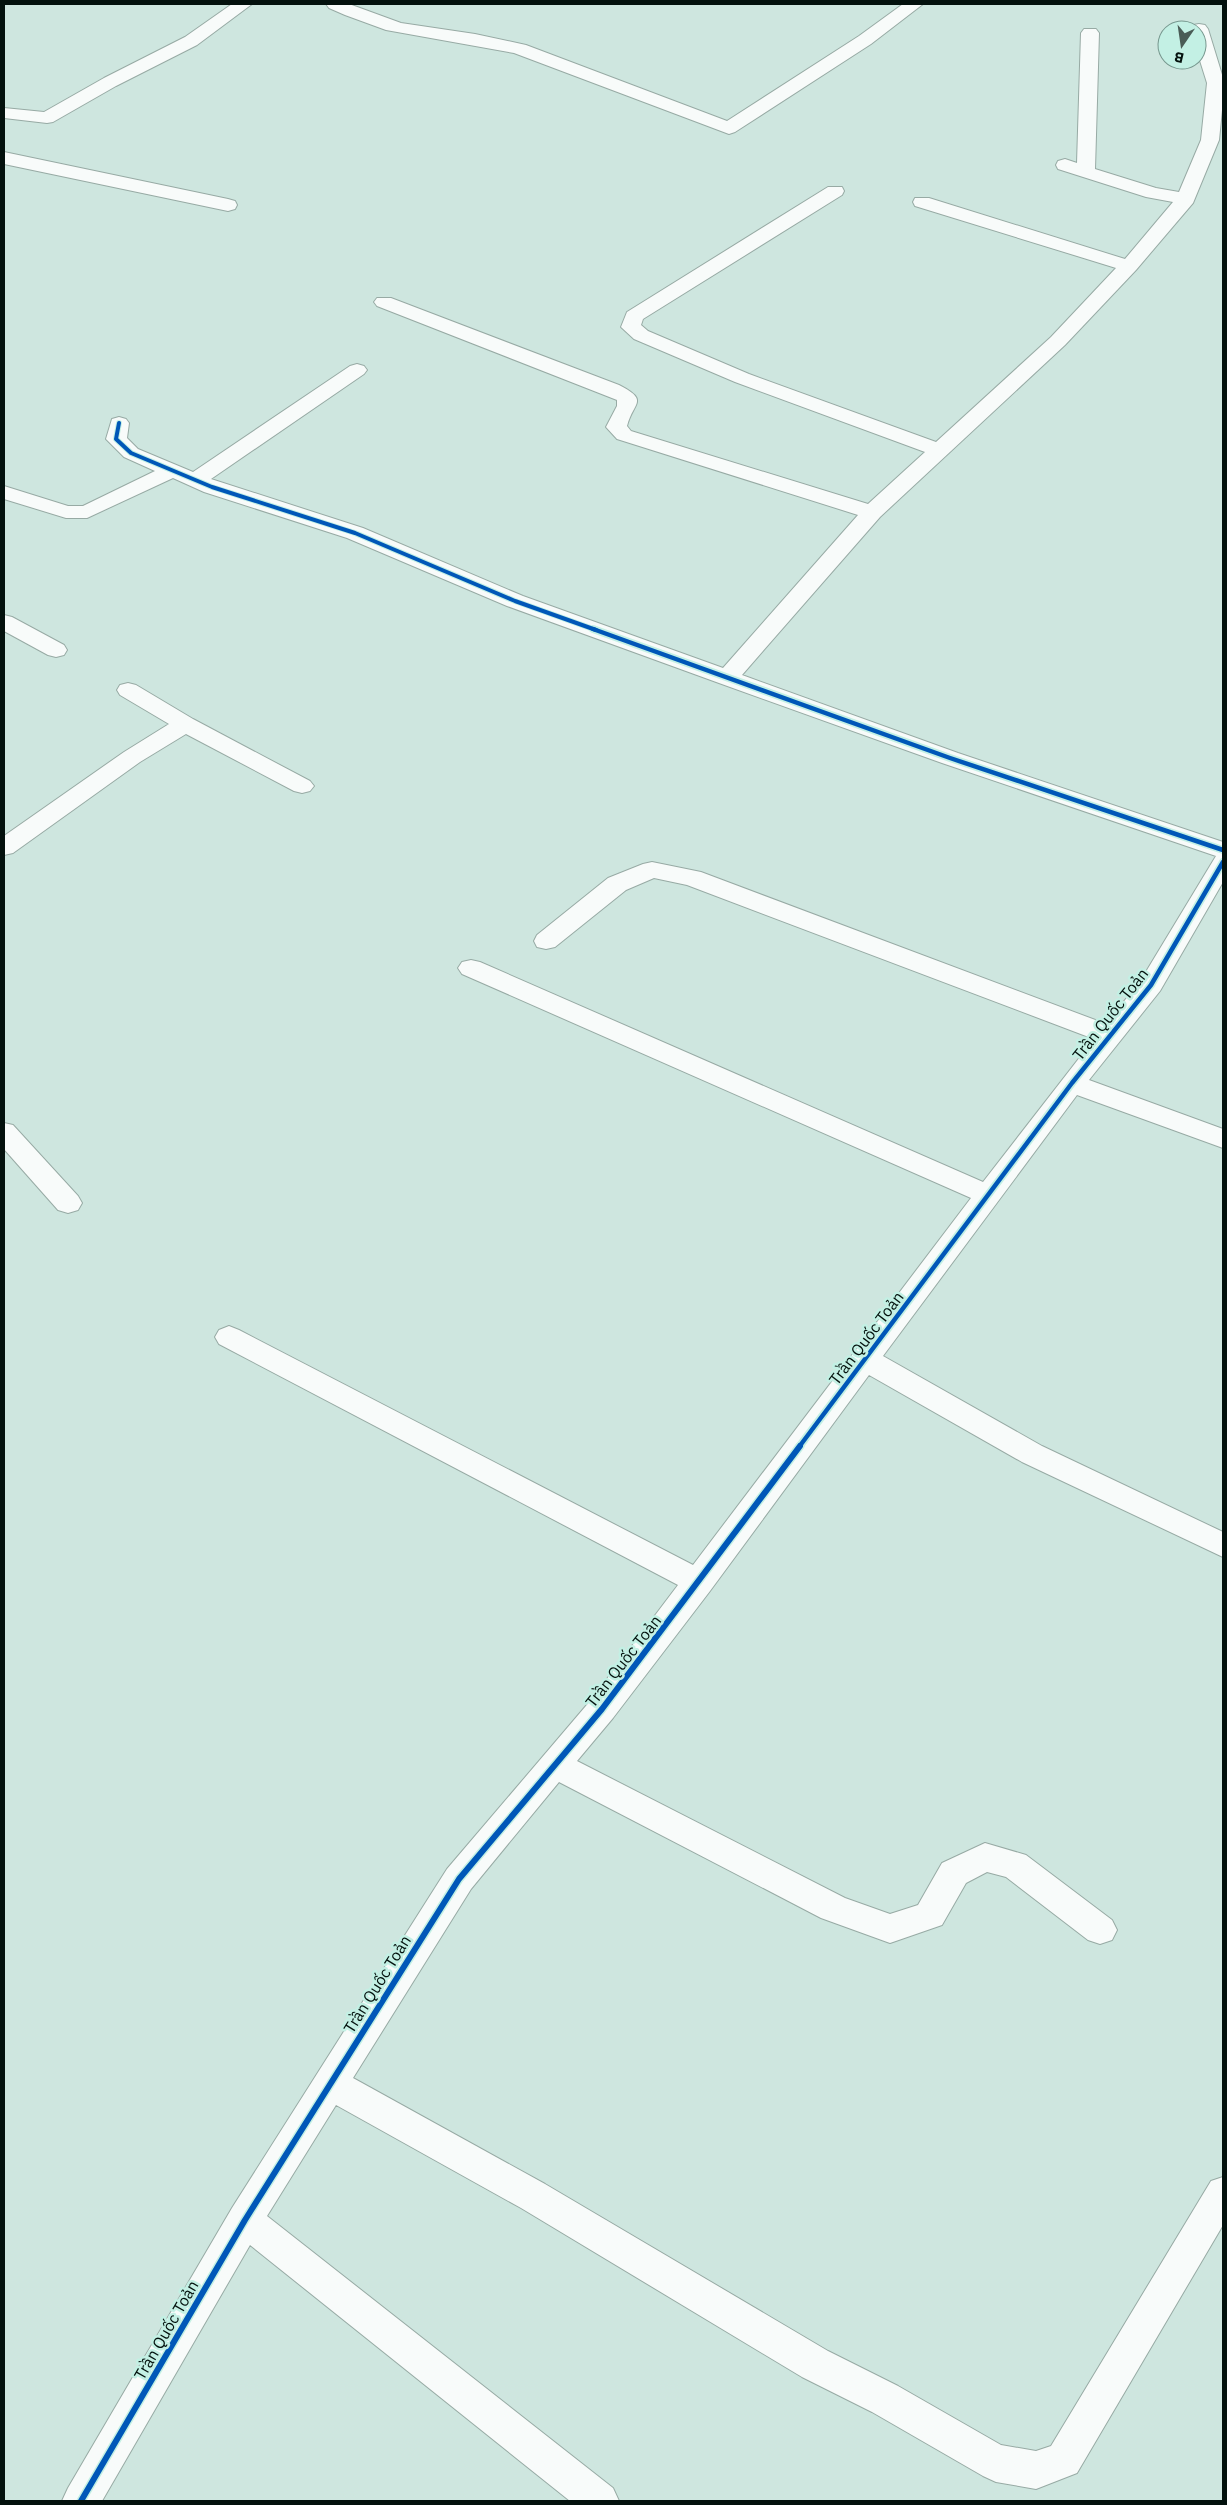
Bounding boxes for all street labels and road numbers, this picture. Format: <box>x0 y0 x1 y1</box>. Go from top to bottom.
street label: Trần Quốc Toản <box>1068 964 1152 1064</box>
street label: Trần Quốc Toản <box>824 1287 908 1389</box>
street label: Trần Quốc Toản <box>581 1611 665 1711</box>
street label: Trần Quốc Toản <box>339 1931 415 2037</box>
street label: Trần Quốc Toản <box>129 2277 203 2383</box>

